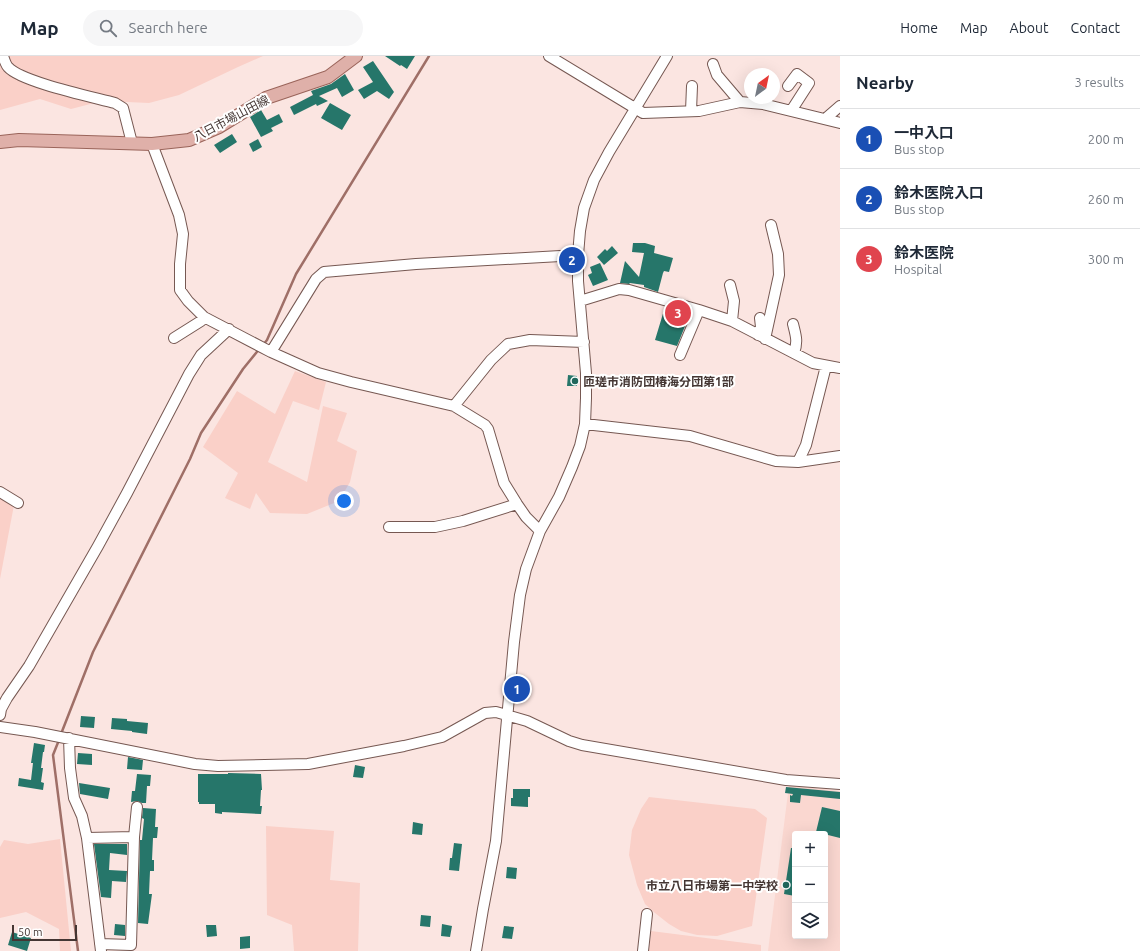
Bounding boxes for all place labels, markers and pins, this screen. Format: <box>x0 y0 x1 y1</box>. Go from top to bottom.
pin: 2 <box>559 245 585 275</box>
pin: 3 <box>665 298 691 328</box>
place label: 匝瑳市消防団椿海分団第1部 <box>583 375 734 388</box>
marker: 匝瑳市消防団椿海分団第1部 <box>570 376 580 386</box>
pin: 1 <box>504 674 530 704</box>
place label: 市立八日市場第一中学校 <box>646 879 778 892</box>
marker: 市立八日市場第一中学校 <box>781 880 791 890</box>

